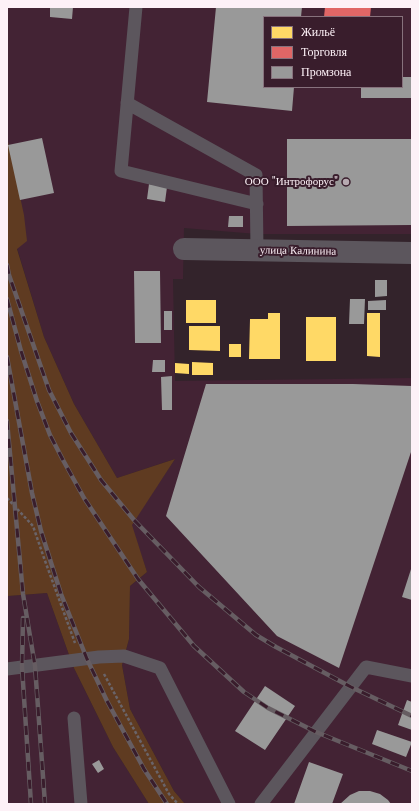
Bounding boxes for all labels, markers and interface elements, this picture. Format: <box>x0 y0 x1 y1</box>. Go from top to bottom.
legend <box>263 16 403 88</box>
text: Жильё <box>301 24 335 39</box>
text: Торговля <box>301 44 347 59</box>
text: Промзона <box>301 64 351 79</box>
place label: ООО "Интрофорус" <box>245 175 338 189</box>
marker: ООО "Интрофорус" <box>341 177 351 187</box>
street label: улица Калинина <box>260 244 336 258</box>

